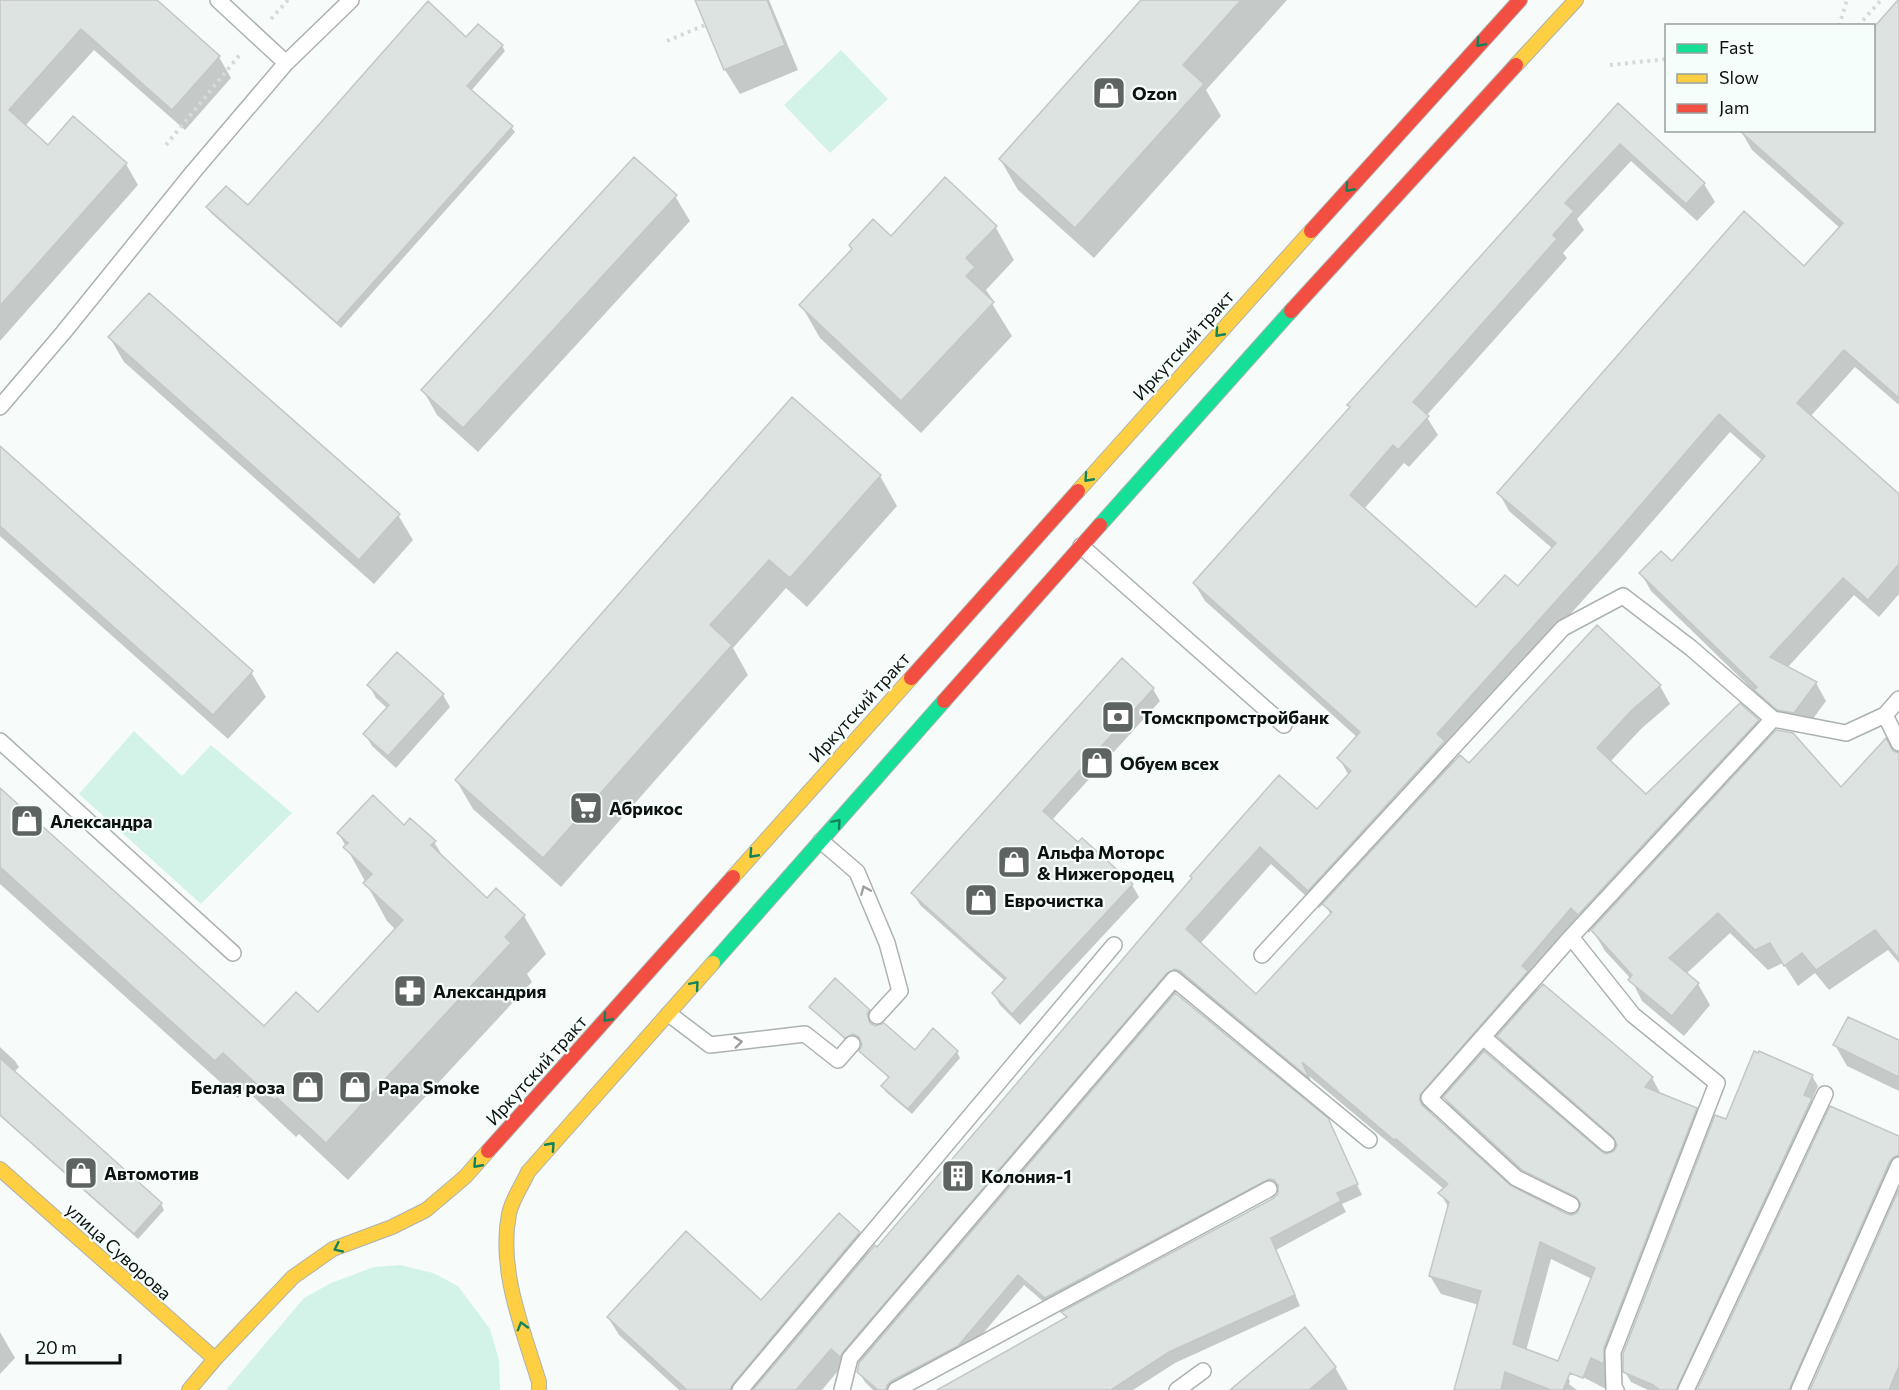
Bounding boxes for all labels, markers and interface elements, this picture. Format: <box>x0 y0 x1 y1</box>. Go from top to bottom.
legend <box>1665 24 1875 132</box>
text: Fast <box>1719 36 1754 58</box>
one-way arrow <box>1476 37 1487 47</box>
text: Slow <box>1719 66 1759 88</box>
shop icon: Ozon <box>1091 75 1127 111</box>
place label: Ozon <box>1132 82 1177 104</box>
text: Jam <box>1719 96 1749 118</box>
one-way arrow <box>1345 181 1356 192</box>
street label: Иркутский тракт <box>1128 285 1239 405</box>
one-way arrow <box>1215 326 1226 336</box>
one-way arrow <box>1084 471 1095 482</box>
street label: Иркутский тракт <box>804 647 915 767</box>
bank icon: Томскпромстройбанк <box>1100 699 1136 735</box>
place label: Томскпромстройбанк <box>1141 706 1330 728</box>
shop icon: Обуем всех <box>1079 745 1115 781</box>
place label: Обуем всех <box>1120 752 1219 774</box>
supermarket icon: Абрикос <box>568 790 604 826</box>
place label: Абрикос <box>609 797 683 819</box>
shop icon: Александра <box>9 803 45 839</box>
place label: Александра <box>50 810 153 832</box>
one-way arrow <box>830 819 841 830</box>
place label: Альфа Моторс & Нижегородец <box>1037 841 1174 884</box>
shop icon: Альфа Моторс & Нижегородец <box>996 844 1032 880</box>
one-way arrow <box>749 848 760 858</box>
shop icon: Еврочистка <box>963 882 999 918</box>
one-way arrow <box>860 885 872 896</box>
place label: Еврочистка <box>1004 889 1103 911</box>
pharmacy icon: Александрия <box>392 973 428 1009</box>
place label: Александрия <box>433 980 547 1002</box>
one-way arrow <box>688 981 699 992</box>
street label: Иркутский тракт <box>481 1010 592 1130</box>
one-way arrow <box>603 1011 614 1022</box>
one-way arrow <box>733 1036 742 1049</box>
shop icon: Белая роза <box>290 1069 326 1105</box>
shop icon: Papa Smoke <box>337 1069 373 1105</box>
place label: Белая роза <box>191 1076 285 1098</box>
place label: Papa Smoke <box>378 1076 479 1098</box>
one-way arrow <box>544 1143 555 1153</box>
shop icon: Автомотив <box>63 1155 99 1191</box>
one-way arrow <box>473 1157 484 1167</box>
building icon: Колония-1 <box>940 1158 976 1194</box>
place label: Автомотив <box>104 1162 199 1184</box>
place label: Колония-1 <box>981 1165 1072 1187</box>
street label: улица Суворова <box>62 1198 176 1304</box>
one-way arrow <box>333 1240 344 1252</box>
one-way arrow <box>517 1321 529 1332</box>
scale bar <box>27 1327 120 1365</box>
text: 20 m <box>36 1336 77 1358</box>

